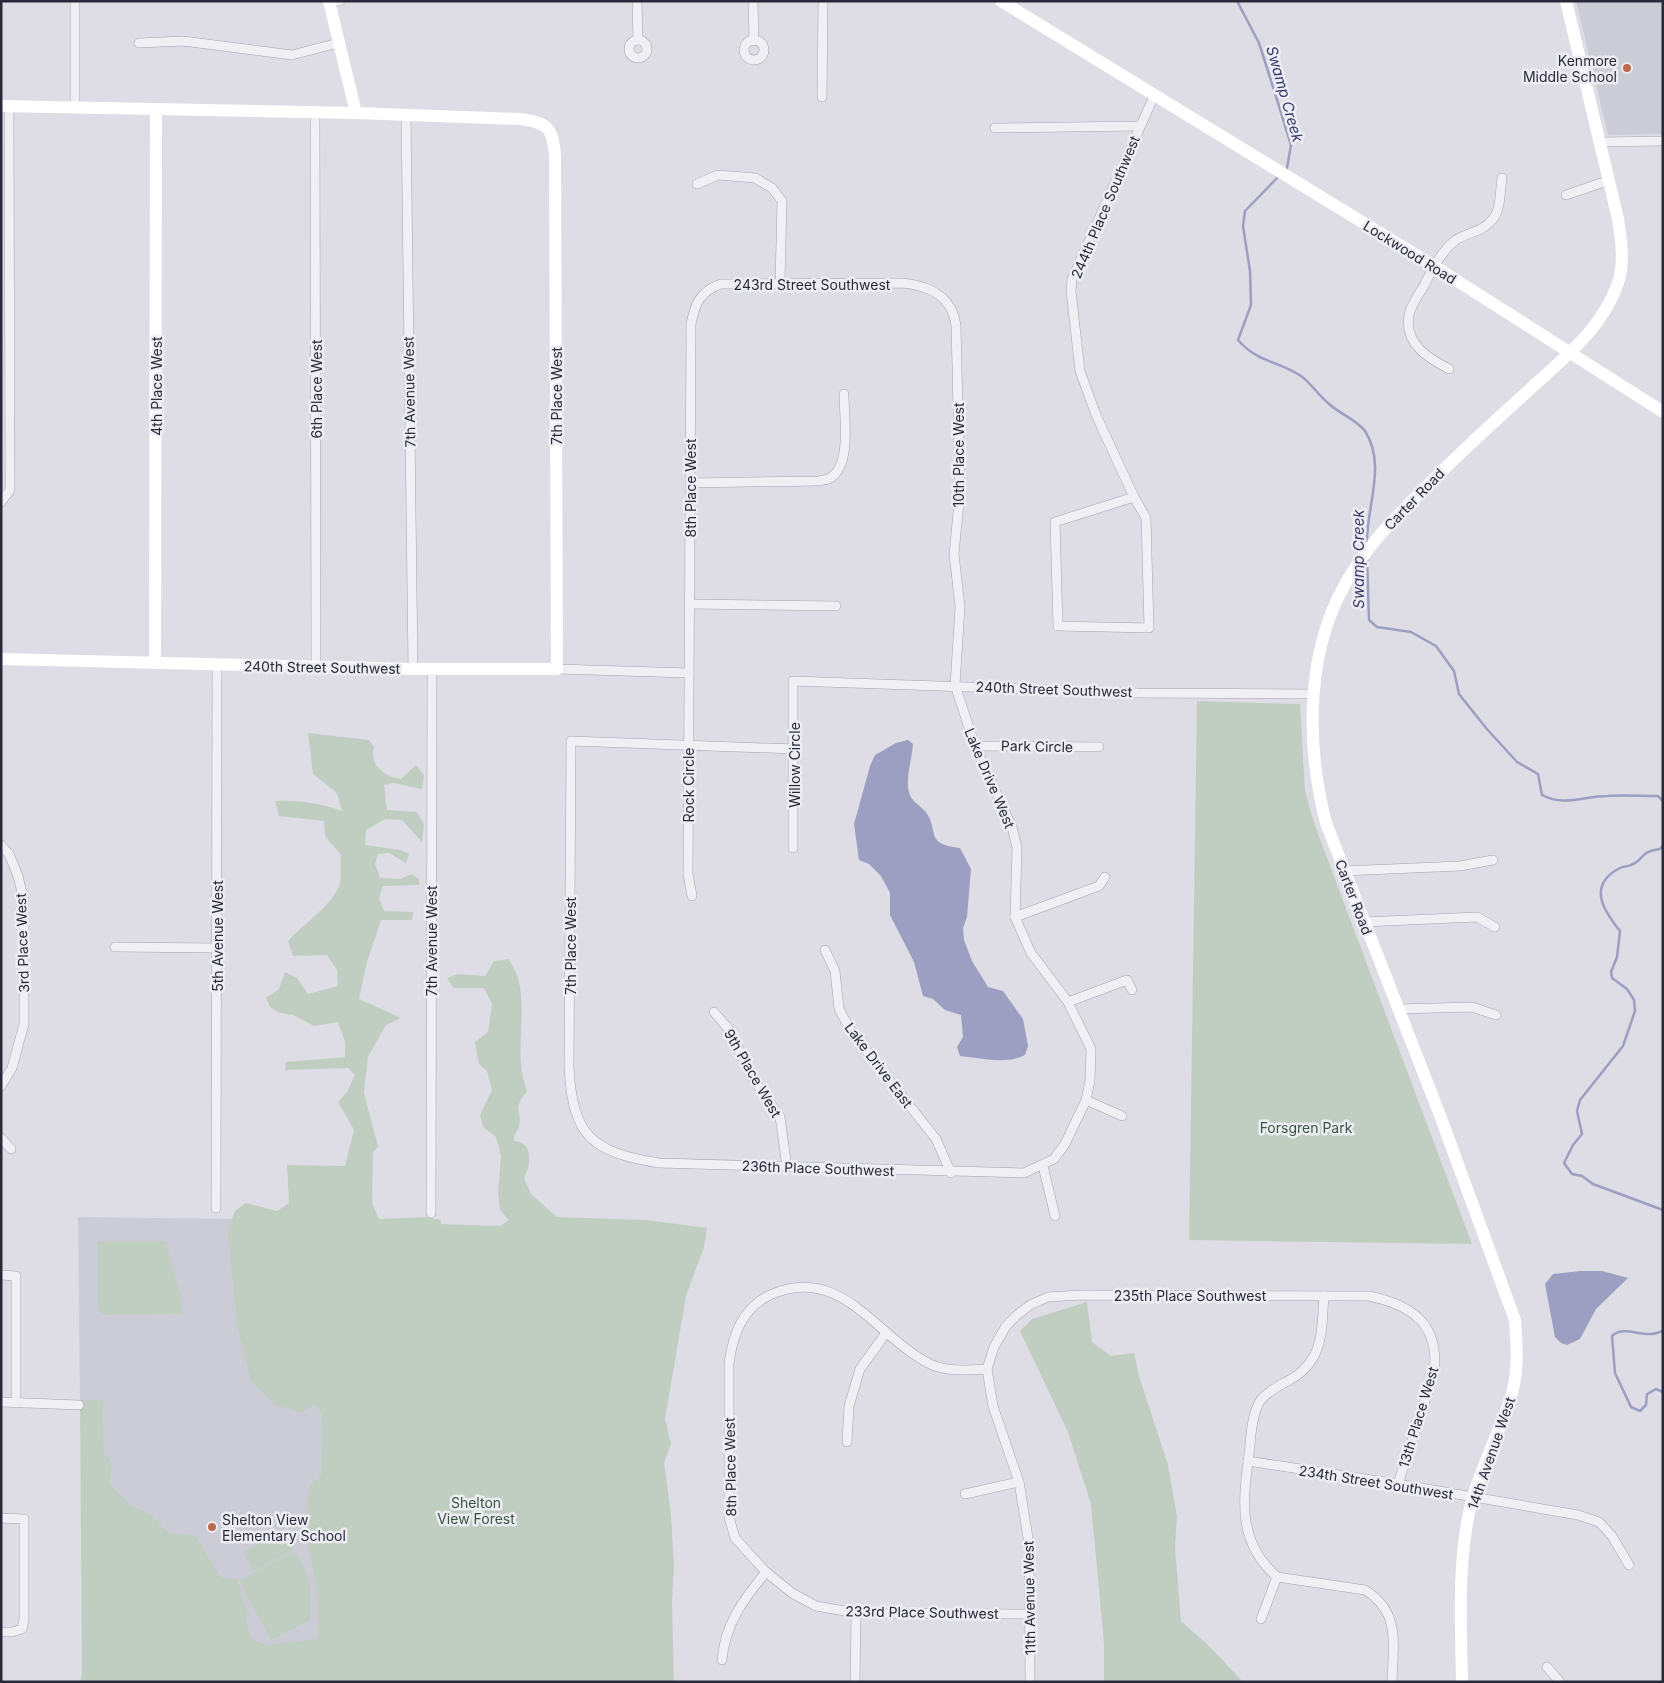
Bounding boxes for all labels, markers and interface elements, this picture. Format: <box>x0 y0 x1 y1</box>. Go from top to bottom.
water label: Swamp Creek <box>1262 44 1308 145</box>
place label: Kenmore Middle School <box>1523 52 1617 85</box>
marker: Kenmore Middle School <box>1621 62 1633 74</box>
street label: 244th Place Southwest <box>1067 133 1143 281</box>
street label: Lockwood Road <box>1360 217 1460 287</box>
street label: 243rd Street Southwest <box>734 276 891 293</box>
street label: 4th Place West <box>148 336 165 436</box>
street label: 7th Avenue West <box>400 336 418 448</box>
street label: 6th Place West <box>308 339 325 438</box>
street label: 7th Place West <box>548 346 565 445</box>
street label: 10th Place West <box>950 402 967 508</box>
street label: 8th Place West <box>682 438 699 537</box>
street label: Carter Road <box>1380 465 1448 533</box>
water label: Swamp Creek <box>1349 509 1368 609</box>
street label: 240th Street Southwest <box>244 657 401 677</box>
street label: 240th Street Southwest <box>976 678 1133 700</box>
street label: Willow Circle <box>786 722 803 808</box>
street label: Lake Drive West <box>961 725 1019 831</box>
street label: Park Circle <box>1001 737 1073 755</box>
street label: Rock Circle <box>680 747 697 823</box>
street label: Carter Road <box>1332 857 1376 937</box>
street label: 5th Avenue West <box>209 880 226 992</box>
street label: 7th Avenue West <box>423 885 440 997</box>
street label: 3rd Place West <box>12 892 32 993</box>
street label: 7th Place West <box>562 896 579 995</box>
street label: Lake Drive East <box>841 1019 917 1111</box>
street label: 9th Place West <box>721 1026 785 1121</box>
park label: Forsgren Park <box>1260 1119 1353 1136</box>
street label: 236th Place Southwest <box>741 1157 895 1179</box>
street label: 235th Place Southwest <box>1114 1287 1267 1304</box>
street label: 13th Place West <box>1395 1364 1442 1470</box>
street label: 14th Avenue West <box>1464 1394 1518 1511</box>
street label: 8th Place West <box>721 1417 739 1517</box>
street label: 234th Street Southwest <box>1297 1461 1455 1503</box>
park label: Shelton View Forest <box>437 1494 515 1527</box>
place label: Shelton View Elementary School <box>222 1511 346 1544</box>
marker: Shelton View Elementary School <box>206 1521 218 1533</box>
street label: 11th Avenue West <box>1019 1540 1038 1656</box>
street label: 233rd Place Southwest <box>845 1602 999 1622</box>

